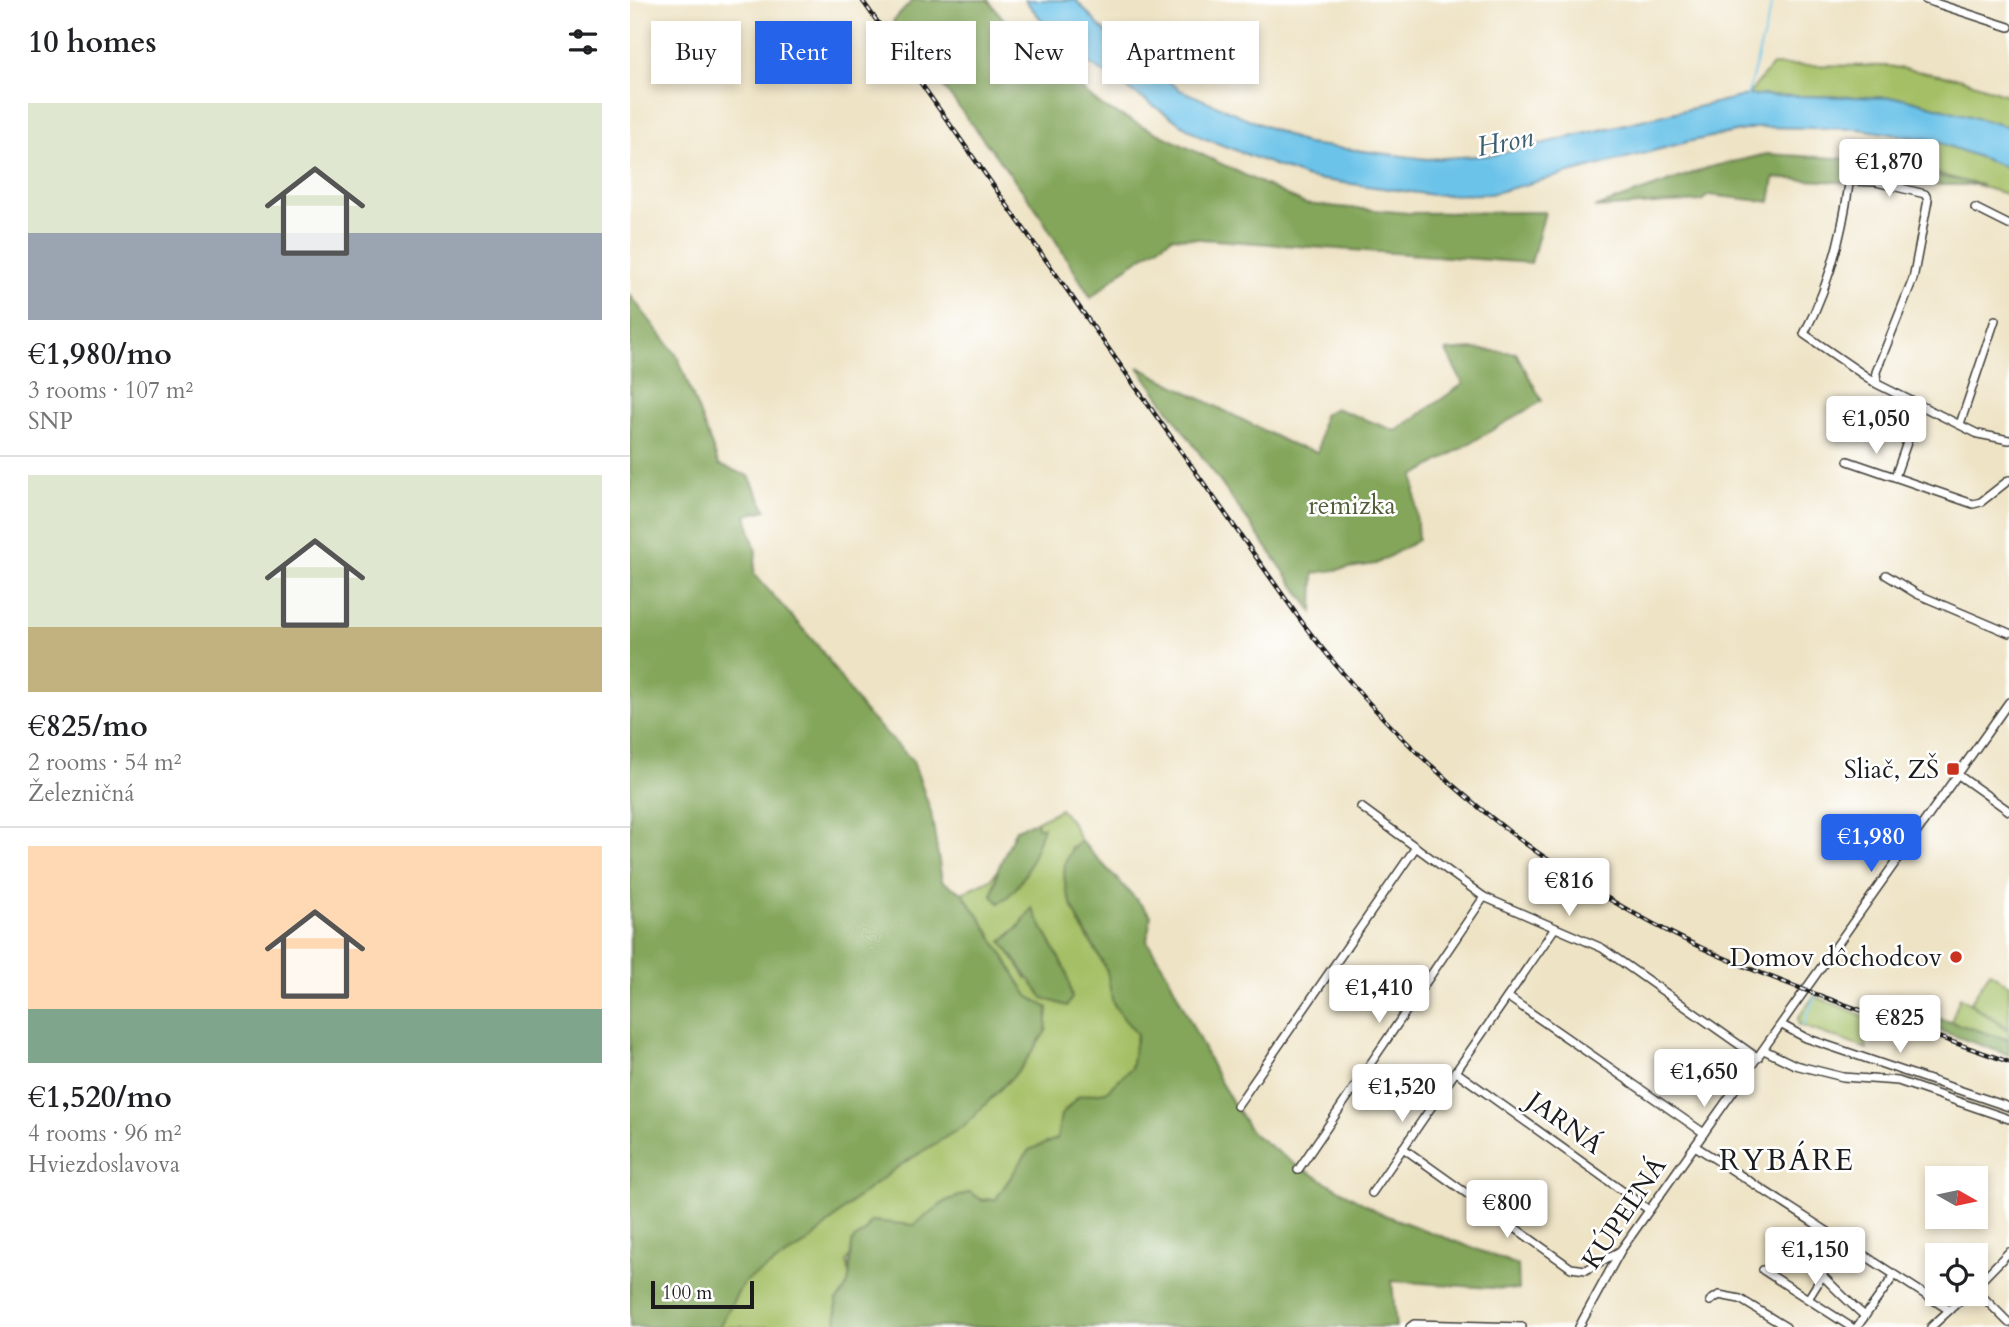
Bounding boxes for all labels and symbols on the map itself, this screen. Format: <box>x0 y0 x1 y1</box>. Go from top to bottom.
water label: Hron <box>1473 118 1537 166</box>
pin: €1,870 <box>1832 140 1946 199</box>
pin: €1,050 <box>1819 396 1933 456</box>
park label: remizka <box>1308 488 1396 523</box>
place label: Sliač, ZŠ <box>1844 752 1939 787</box>
marker: Sliač, ZŠ <box>1945 761 1961 777</box>
pin: €1,980 <box>1814 814 1928 874</box>
pin: €816 <box>1528 858 1610 918</box>
place label: Domov dôchodcov <box>1730 940 1943 975</box>
marker: Domov dôchodcov <box>1948 949 1964 965</box>
pin: €1,410 <box>1322 965 1436 1025</box>
pin: €825 <box>1859 996 1941 1055</box>
pin: €1,650 <box>1647 1050 1761 1109</box>
pin: €1,520 <box>1345 1064 1459 1124</box>
street label: JARNÁ <box>1517 1081 1610 1163</box>
district label: RYBÁRE <box>1719 1140 1855 1181</box>
street label: KÚPEĽNÁ <box>1574 1150 1675 1276</box>
north arrow <box>1925 1166 1988 1228</box>
pin: €800 <box>1466 1180 1548 1240</box>
pin: €1,150 <box>1758 1228 1872 1287</box>
scale bar <box>651 1278 754 1310</box>

